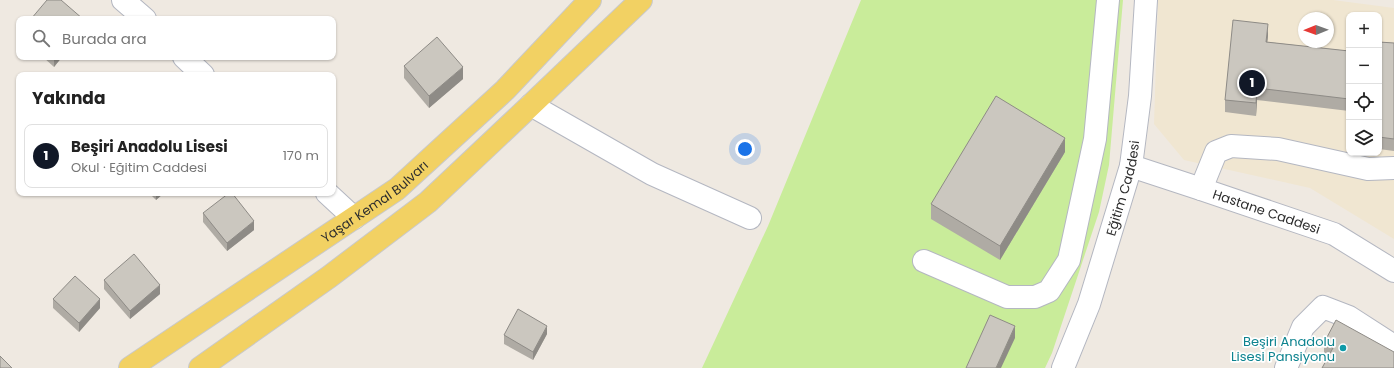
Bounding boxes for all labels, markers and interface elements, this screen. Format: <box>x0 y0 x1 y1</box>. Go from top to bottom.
north arrow <box>1298 12 1334 48</box>
map controls <box>1346 12 1382 156</box>
button: + <box>1346 12 1382 48</box>
search box <box>16 16 336 60</box>
icon: search <box>30 27 52 49</box>
text: Burada ara <box>62 28 147 49</box>
button: − <box>1346 48 1382 84</box>
pin: 1 <box>1239 68 1265 98</box>
button: locate <box>1346 84 1382 120</box>
text: Yakında <box>32 86 105 110</box>
button: layers <box>1346 120 1382 156</box>
text: Beşiri Anadolu Lisesi <box>71 136 228 157</box>
your location <box>735 139 755 159</box>
street label: Eğitim Caddesi <box>1101 139 1144 238</box>
text: 1 <box>44 146 48 165</box>
text: 170 m <box>283 146 319 165</box>
street label: Yaşar Kemal Bulvarı <box>317 156 432 247</box>
text: Okul · Eğitim Caddesi <box>71 158 207 177</box>
street label: Hastane Caddesi <box>1210 185 1323 239</box>
place label: Beşiri Anadolu Lisesi Pansiyonu <box>1231 332 1335 366</box>
marker: Beşiri Anadolu Lisesi Pansiyonu <box>1338 343 1348 353</box>

